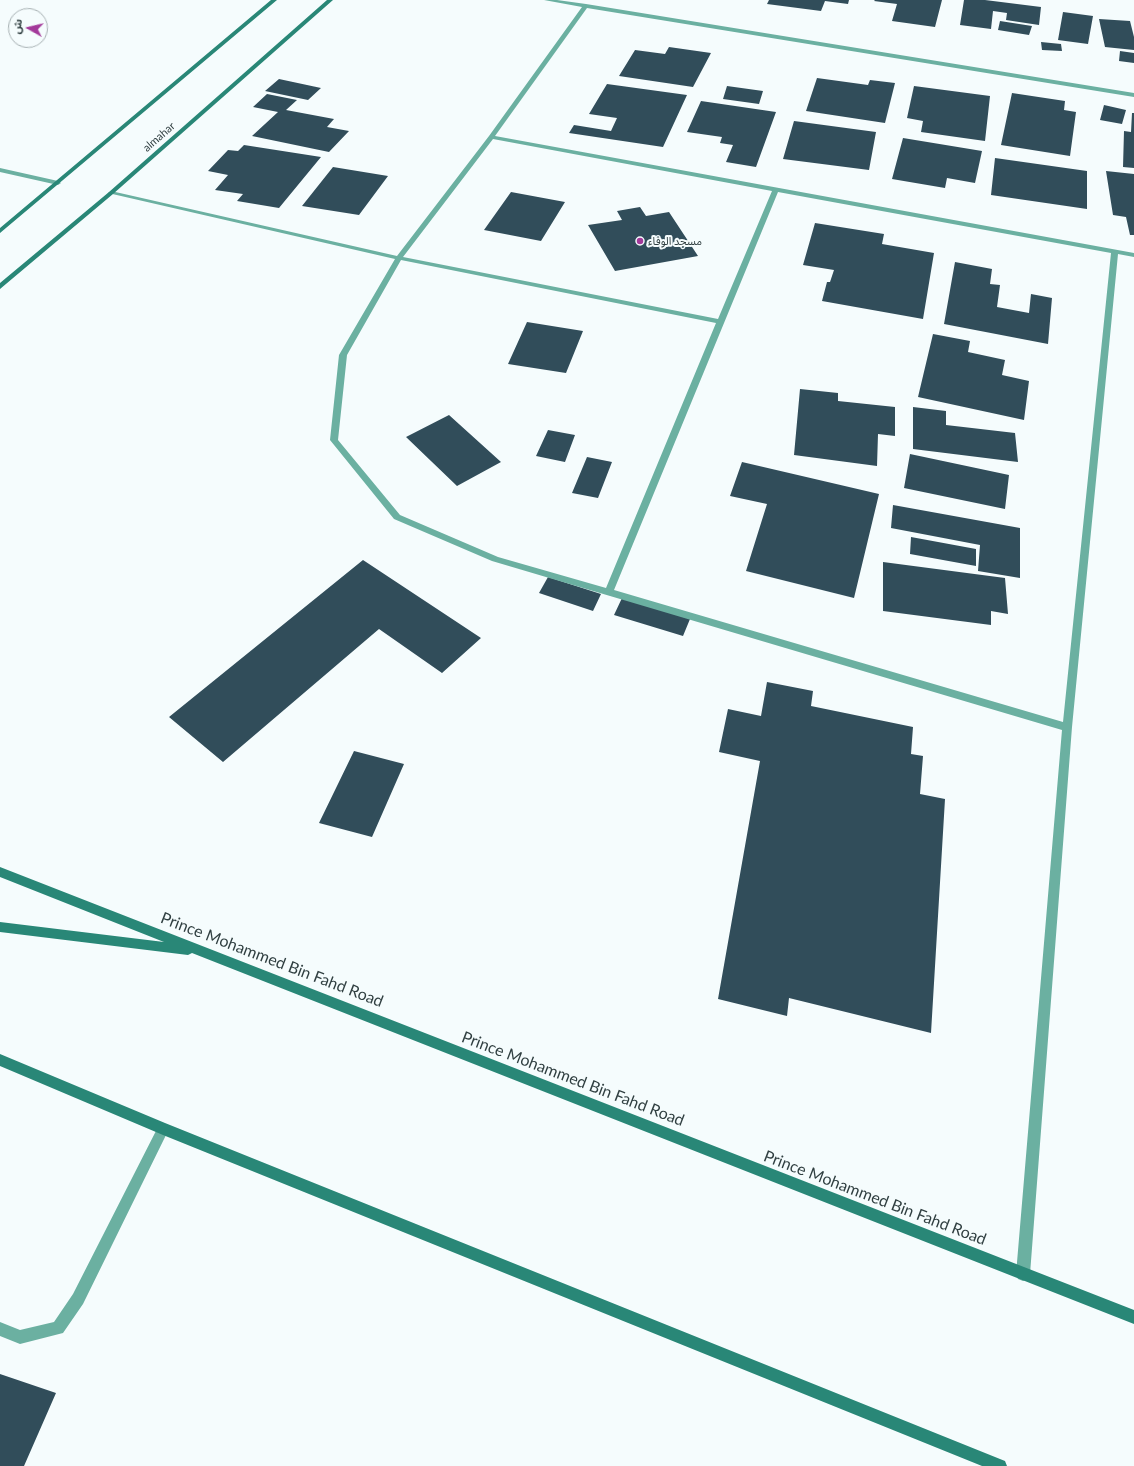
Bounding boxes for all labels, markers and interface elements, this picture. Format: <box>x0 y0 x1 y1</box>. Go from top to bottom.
north arrow <box>8 8 48 48</box>
text: ش <box>9 18 24 35</box>
street label: almahar <box>140 119 178 155</box>
place label: مسجد الوفاء <box>648 234 702 248</box>
marker: مسجد الوفاء <box>635 236 645 246</box>
street label: Prince Mohammed Bin Fahd Road <box>158 909 386 1011</box>
street label: Prince Mohammed Bin Fahd Road <box>459 1028 687 1130</box>
street label: Prince Mohammed Bin Fahd Road <box>761 1147 989 1249</box>

